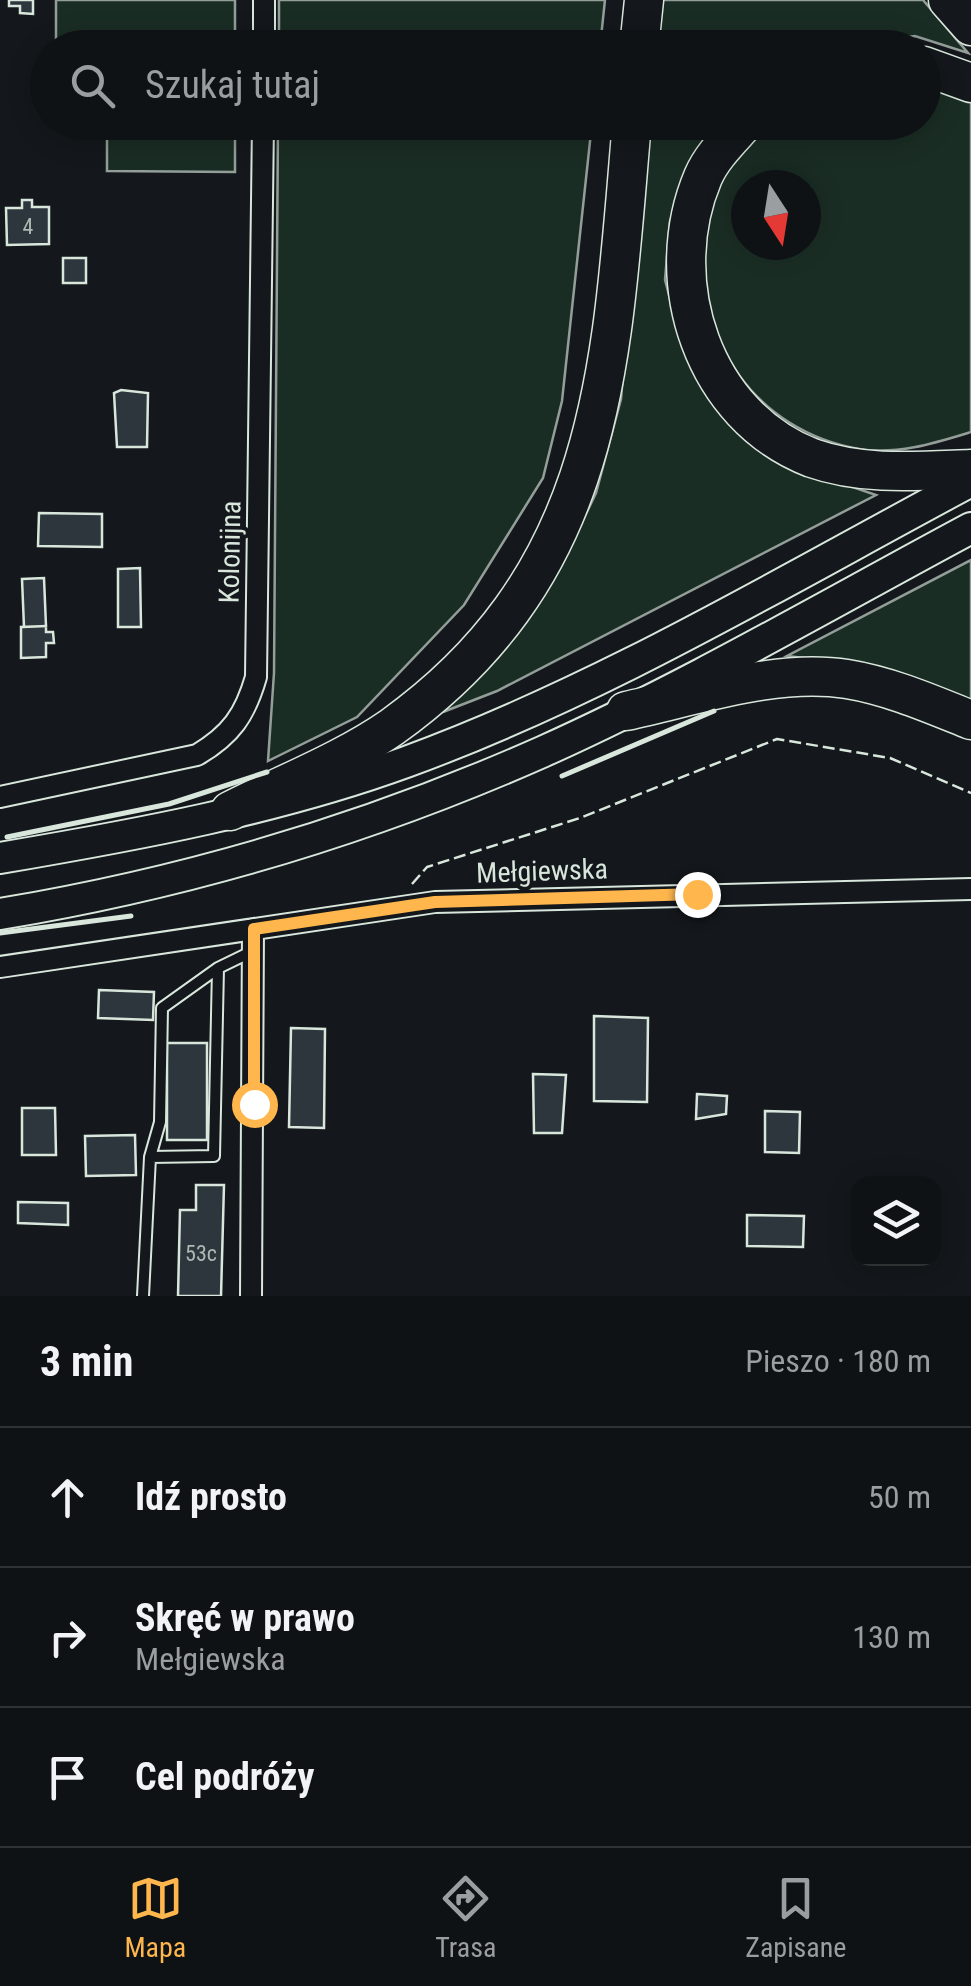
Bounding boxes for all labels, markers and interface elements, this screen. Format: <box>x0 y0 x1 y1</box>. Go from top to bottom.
search box <box>30 30 941 140</box>
icon: search <box>65 58 120 113</box>
text: Szukaj tutaj <box>145 63 320 107</box>
north arrow <box>731 170 821 260</box>
house number: 4 <box>23 214 34 239</box>
street label: Kolonijna <box>213 500 247 604</box>
street label: Mełgiewska <box>476 852 608 890</box>
route end <box>675 872 721 918</box>
route start <box>232 1082 278 1128</box>
map controls <box>851 1176 941 1266</box>
button: layers <box>851 1176 941 1266</box>
house number: 53c <box>185 1241 217 1266</box>
text: 3 min <box>40 1337 133 1386</box>
text: Pieszo · 180 m <box>745 1342 931 1380</box>
icon: ahead <box>40 1470 95 1525</box>
text: Idź prosto <box>135 1475 287 1519</box>
text: 50 m <box>868 1478 931 1516</box>
text: Skręć w prawo <box>135 1596 355 1640</box>
icon: right <box>40 1610 95 1665</box>
text: 130 m <box>852 1618 931 1656</box>
text: Mełgiewska <box>135 1640 285 1678</box>
icon: arrive <box>40 1750 95 1805</box>
text: Cel podróży <box>135 1755 314 1799</box>
tab: Mapa <box>124 1871 186 1964</box>
tab: Trasa <box>435 1871 496 1964</box>
tab: Zapisane <box>745 1871 846 1964</box>

